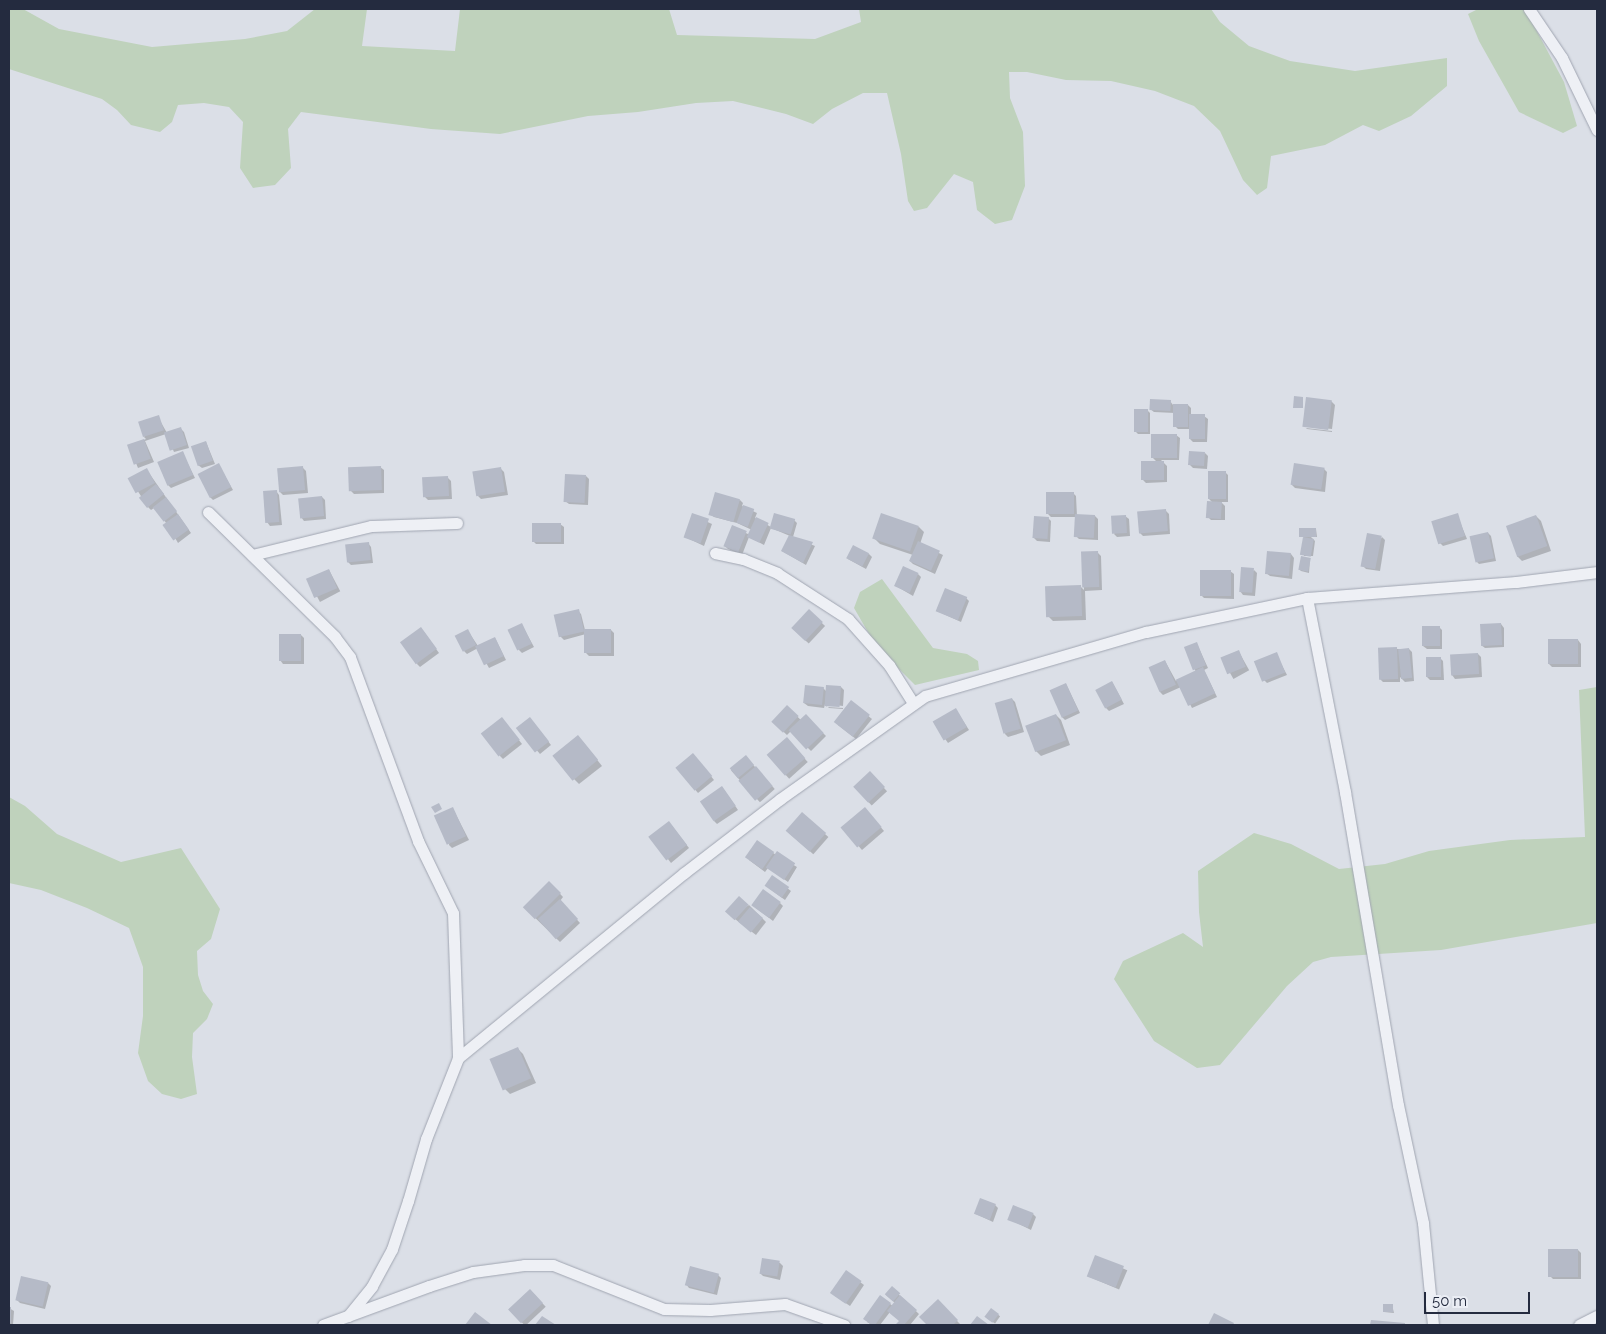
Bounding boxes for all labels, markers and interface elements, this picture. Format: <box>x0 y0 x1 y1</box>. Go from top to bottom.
scale bar <box>1426 1282 1532 1314</box>
text: 50 m <box>1432 1292 1467 1310</box>

